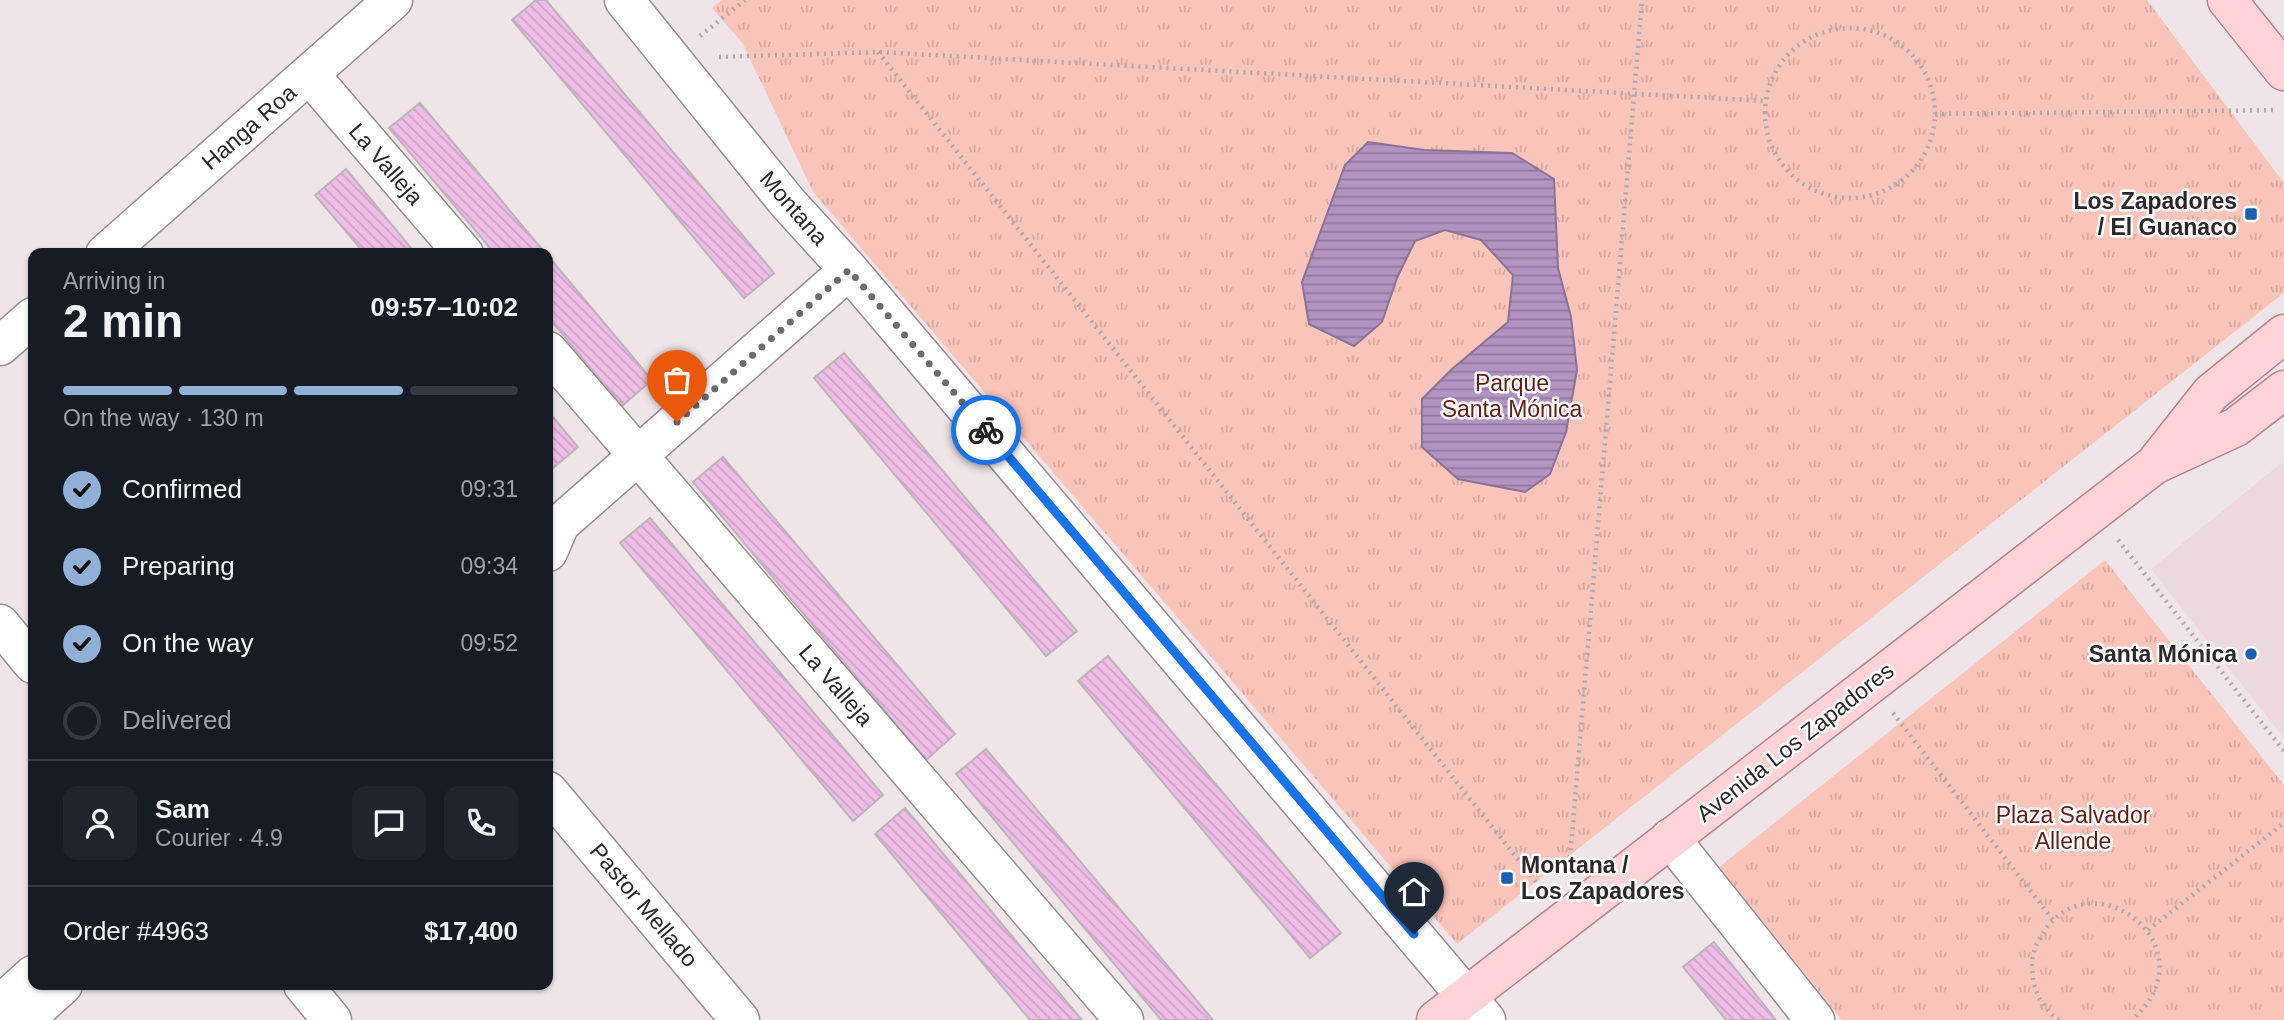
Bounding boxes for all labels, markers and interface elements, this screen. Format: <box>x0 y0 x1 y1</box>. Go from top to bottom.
street label: Hanga Roa <box>197 79 302 175</box>
street label: La Valleja <box>344 118 429 210</box>
street label: Montana <box>755 166 833 250</box>
place label: Los Zapadores / El Guanaco <box>2073 188 2237 240</box>
marker: Los Zapadores / El Guanaco <box>2243 206 2259 222</box>
text: Arriving in <box>63 268 165 294</box>
text: 09:57–10:02 <box>371 292 518 322</box>
text: 2 min <box>63 295 183 347</box>
pin <box>647 350 707 422</box>
icon: bag <box>658 361 696 399</box>
park label: Parque Santa Mónica <box>1442 370 1583 422</box>
courier <box>951 395 1021 465</box>
text: On the way · 130 m <box>63 405 264 431</box>
icon: bike <box>967 411 1005 449</box>
icon: check <box>63 471 101 509</box>
text: Confirmed <box>122 474 242 504</box>
text: 09:31 <box>460 476 518 502</box>
icon: check <box>63 548 101 586</box>
text: Preparing <box>122 551 235 581</box>
text: 09:34 <box>460 553 518 579</box>
icon: check <box>63 625 101 663</box>
text: On the way <box>122 628 254 658</box>
text: 09:52 <box>460 630 518 656</box>
street label: La Valleja <box>794 639 879 731</box>
place label: Santa Mónica <box>2089 641 2237 667</box>
marker: Santa Mónica <box>2243 646 2259 662</box>
street label: Avenida Los Zapadores <box>1691 657 1899 827</box>
text: Delivered <box>122 705 232 735</box>
button: person <box>63 786 137 860</box>
button: chat <box>352 786 426 860</box>
button: phone <box>444 786 518 860</box>
text: Sam <box>155 794 210 824</box>
park label: Plaza Salvador Allende <box>1996 802 2151 854</box>
text: Courier · 4.9 <box>155 825 283 851</box>
street label: Pastor Mellado <box>585 838 703 972</box>
place label: Montana / Los Zapadores <box>1521 852 1685 904</box>
pin <box>1384 862 1444 934</box>
marker: Montana / Los Zapadores <box>1499 870 1515 886</box>
icon: home <box>1395 873 1433 911</box>
text: Order #4963 <box>63 916 209 946</box>
text: $17,400 <box>424 916 518 946</box>

